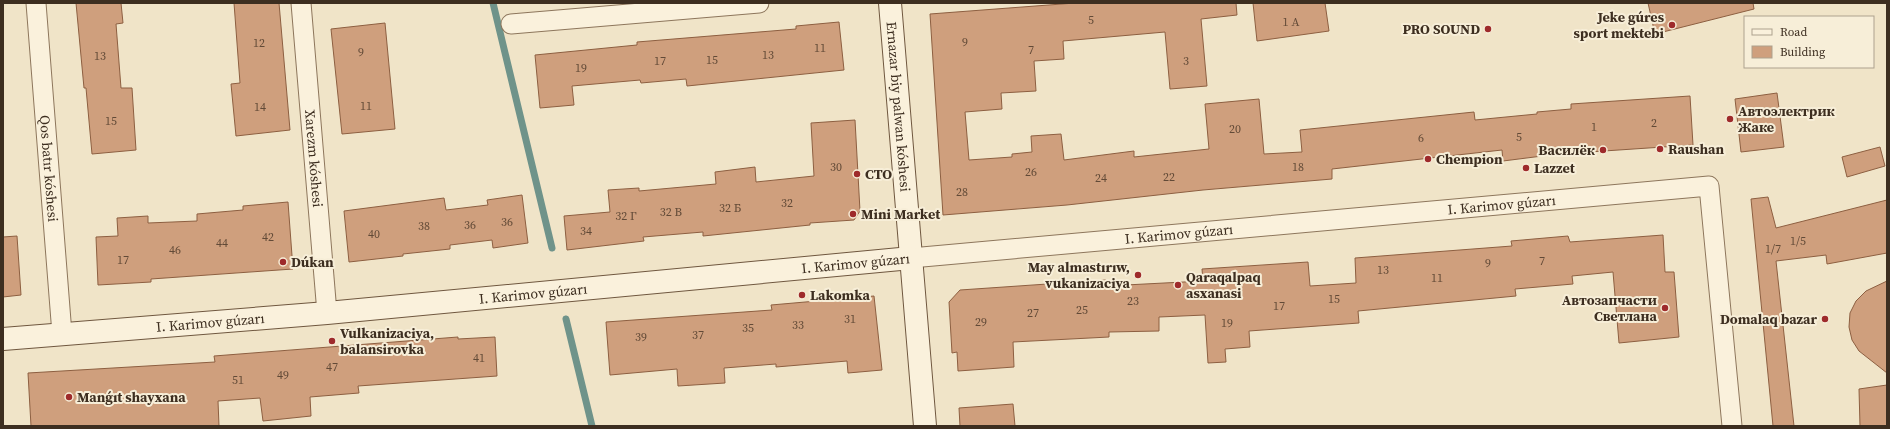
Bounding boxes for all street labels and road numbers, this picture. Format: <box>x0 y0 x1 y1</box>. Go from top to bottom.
street label: Ernazar biy palwan kóshesi <box>882 21 916 193</box>
street label: Xarezm kóshesi <box>300 109 328 208</box>
street label: Qos batır kóshesi <box>35 114 63 223</box>
street label: I. Karimov gúzarı <box>1447 190 1557 220</box>
street label: I. Karimov gúzarı <box>1124 219 1234 249</box>
street label: I. Karimov gúzarı <box>801 248 911 278</box>
street label: I. Karimov gúzarı <box>478 279 588 309</box>
street label: I. Karimov gúzarı <box>155 308 265 337</box>

